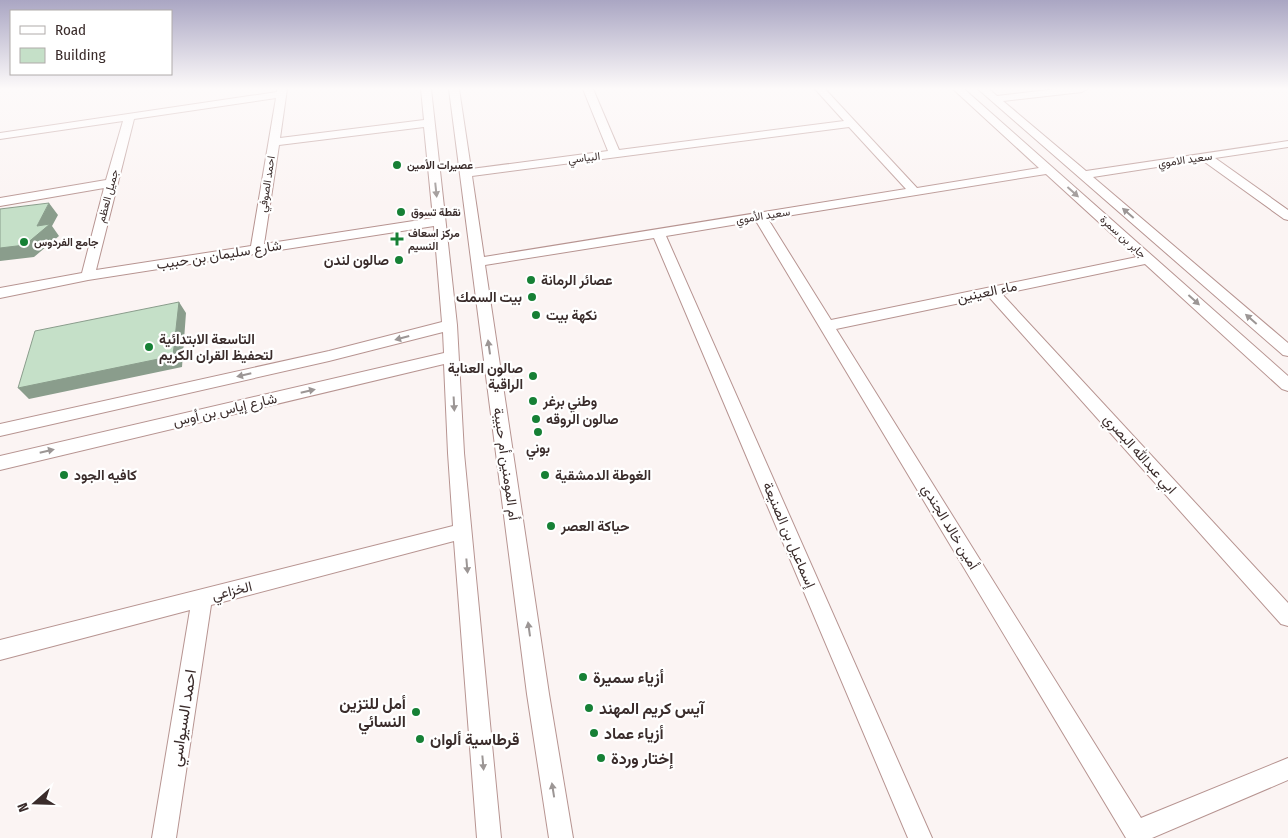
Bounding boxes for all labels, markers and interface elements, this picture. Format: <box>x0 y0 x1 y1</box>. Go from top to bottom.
legend <box>10 10 172 75</box>
text: Road <box>55 21 86 39</box>
text: Building <box>55 46 106 64</box>
street label: البياسي <box>567 150 601 169</box>
street label: سعيد الاموي <box>1157 150 1214 173</box>
street label: احمد الصوفي <box>256 155 281 214</box>
marker: عصيرات الأمين <box>391 159 403 171</box>
place label: عصيرات الأمين <box>407 159 473 172</box>
street label: جميل العظم <box>95 168 122 224</box>
one-way arrow <box>432 182 440 198</box>
one-way arrow <box>1066 186 1079 197</box>
street label: سعيد الأموي <box>735 205 792 230</box>
marker: نقطة تسوق <box>395 206 407 218</box>
place label: نقطة تسوق <box>411 206 461 219</box>
one-way arrow <box>1122 207 1134 219</box>
street label: جابر بن سمرة <box>1097 213 1149 261</box>
place label: مركز اسعاف النسيم <box>408 227 460 254</box>
marker: مركز اسعاف النسيم <box>390 232 404 246</box>
marker: جامع الفردوس <box>18 236 30 248</box>
place label: جامع الفردوس <box>34 236 99 250</box>
street label: شارع سليمان بن حبيب <box>155 237 283 275</box>
place label: صالون لندن <box>324 252 389 269</box>
marker: صالون لندن <box>393 254 405 266</box>
place label: عصائر الرمانة <box>541 272 613 289</box>
marker: عصائر الرمانة <box>525 274 537 286</box>
street label: ماء العينين <box>955 277 1019 307</box>
place label: بيت السمك <box>456 289 522 306</box>
marker: بيت السمك <box>526 291 538 303</box>
one-way arrow <box>1187 294 1199 306</box>
place label: نكهة بيت <box>546 307 597 324</box>
marker: نكهة بيت <box>530 309 542 321</box>
one-way arrow <box>1245 314 1257 325</box>
place label: التاسعة الابتدائية لتحفيظ القران الكريم <box>159 331 273 364</box>
one-way arrow <box>395 334 410 342</box>
one-way arrow <box>485 339 493 355</box>
marker: التاسعة الابتدائية لتحفيظ القران الكريم <box>143 341 155 353</box>
place label: صالون العناية الراقية <box>448 360 523 393</box>
marker: صالون العناية الراقية <box>527 370 539 382</box>
one-way arrow <box>237 371 252 379</box>
one-way arrow <box>300 387 315 395</box>
street label: شارع إياس بن أوس <box>171 390 279 432</box>
place label: وطني برغر <box>542 393 597 413</box>
marker: وطني برغر <box>527 395 539 407</box>
one-way arrow <box>450 396 458 412</box>
street label: أم المومنين أم حبيبة <box>490 406 522 522</box>
place label: صالون الروقه <box>546 411 619 428</box>
street label: ابي عبدالله البصري <box>1098 411 1180 499</box>
marker: صالون الروقه <box>530 413 542 425</box>
marker: بوني <box>532 426 544 438</box>
place label: بوني <box>526 440 550 460</box>
one-way arrow <box>40 447 55 455</box>
place label: كافيه الجود <box>74 467 137 484</box>
place label: الغوطة الدمشقية <box>555 467 651 484</box>
marker: كافيه الجود <box>58 469 70 481</box>
marker: الغوطة الدمشقية <box>539 469 551 481</box>
street label: إسماعيل بن الصنيعة <box>758 479 819 591</box>
street label: أمين خالد الجندي <box>915 481 982 574</box>
place label: حياكة العصر <box>560 518 630 535</box>
marker: حياكة العصر <box>545 520 557 532</box>
one-way arrow <box>463 558 471 574</box>
street label: الخزاعي <box>210 578 255 607</box>
one-way arrow <box>525 621 533 637</box>
street label: احمد السيواسي <box>166 668 204 769</box>
place label: أزياء سميرة <box>593 668 664 688</box>
marker: أزياء سميرة <box>577 671 589 683</box>
place label: أمل للتزين النسائي <box>339 694 406 735</box>
place label: آيس كريم المهند <box>599 699 706 719</box>
marker: آيس كريم المهند <box>583 702 595 714</box>
marker: أمل للتزين النسائي <box>410 706 422 718</box>
place label: أزياء عماد <box>604 724 664 744</box>
marker: أزياء عماد <box>588 727 600 739</box>
place label: قرطاسية ألوان <box>430 730 519 750</box>
marker: قرطاسية ألوان <box>414 733 426 745</box>
place label: إختار وردة <box>611 749 673 769</box>
marker: إختار وردة <box>595 752 607 764</box>
one-way arrow <box>479 755 487 771</box>
north arrow <box>10 778 60 828</box>
one-way arrow <box>549 781 557 797</box>
text: N <box>14 800 33 814</box>

